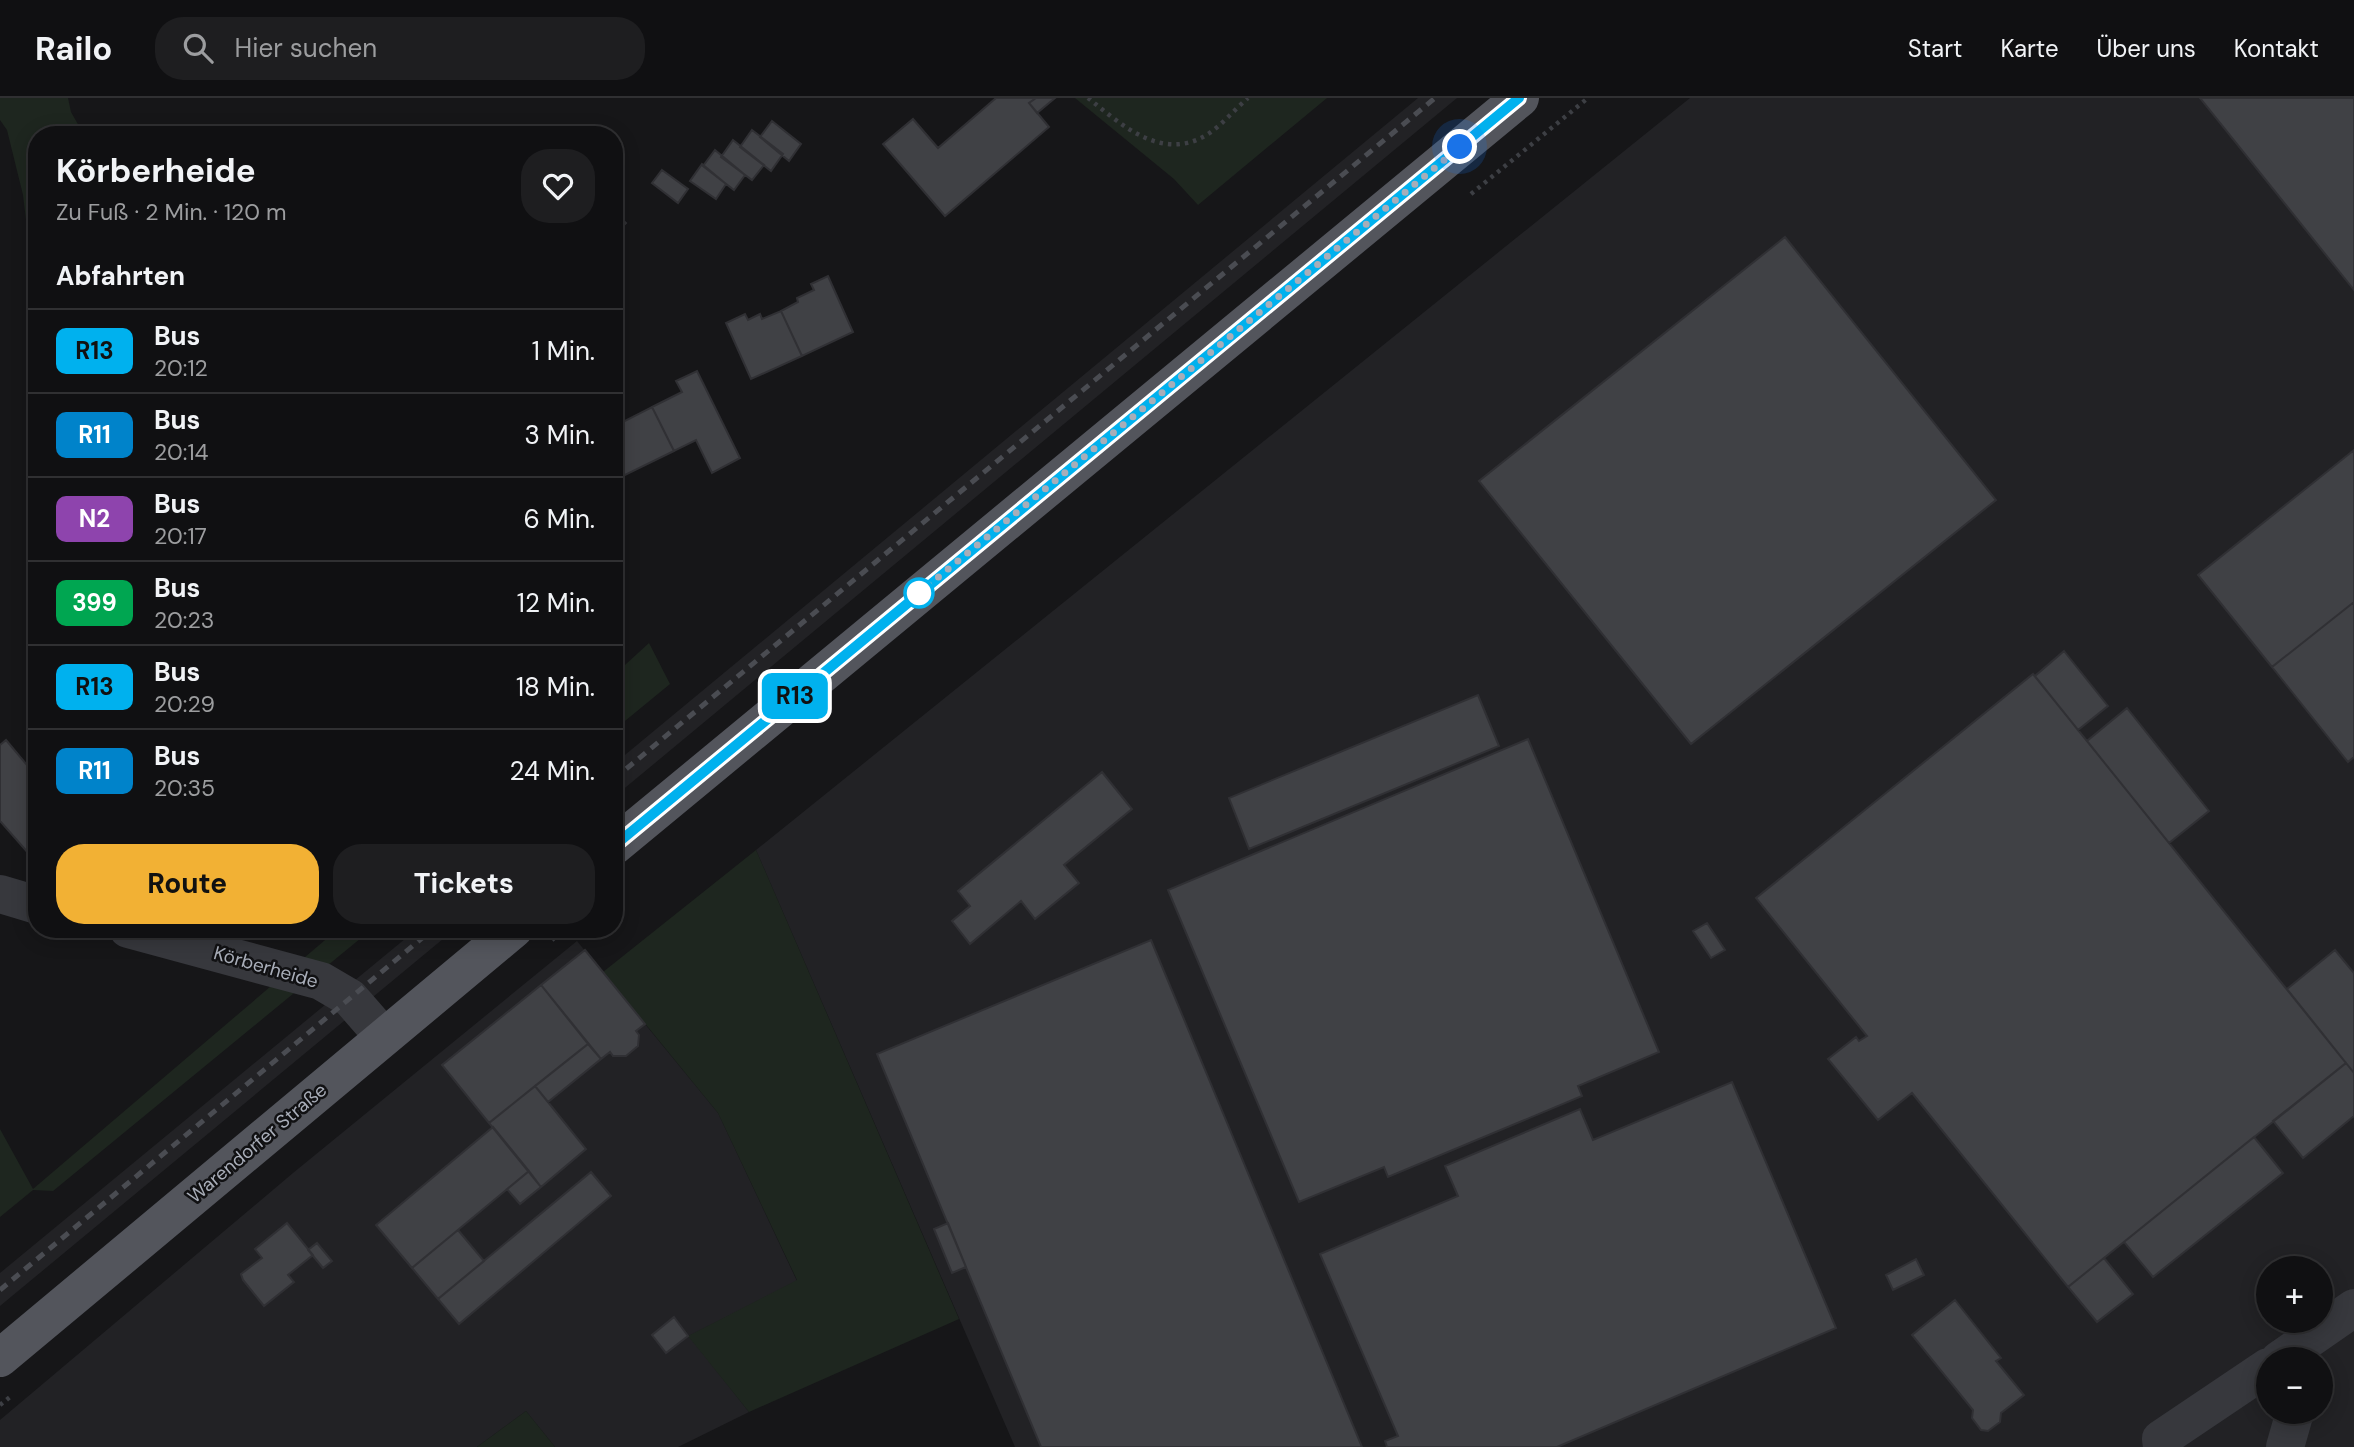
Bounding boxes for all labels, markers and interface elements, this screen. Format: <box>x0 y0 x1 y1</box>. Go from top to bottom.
search box <box>155 17 645 80</box>
text: Railo <box>35 27 113 70</box>
icon: search <box>179 29 217 67</box>
text: Hier suchen <box>235 31 377 65</box>
text: Start <box>1908 33 1962 64</box>
text: Karte <box>2000 33 2059 64</box>
text: Über uns <box>2097 33 2196 64</box>
text: Kontakt <box>2234 33 2319 64</box>
your location <box>1442 129 1477 164</box>
text: Körberheide <box>56 149 256 192</box>
button: heart <box>521 149 595 223</box>
text: Zu Fuß · 2 Min. · 120 m <box>56 197 286 227</box>
text: Abfahrten <box>56 259 185 293</box>
text: Bus <box>154 319 200 353</box>
text: 1 Min. <box>532 334 595 368</box>
text: R13 <box>75 335 114 366</box>
text: 20:12 <box>154 353 208 383</box>
text: Bus <box>154 403 200 437</box>
text: 3 Min. <box>525 418 595 452</box>
text: R11 <box>78 419 111 450</box>
text: 20:14 <box>154 437 209 467</box>
text: Bus <box>154 487 200 521</box>
text: 6 Min. <box>524 502 595 536</box>
text: N2 <box>79 503 110 534</box>
text: 20:17 <box>154 521 207 551</box>
text: Bus <box>154 571 200 605</box>
unlabelled marker <box>904 578 934 608</box>
text: 12 Min. <box>517 586 595 620</box>
text: 399 <box>72 587 117 618</box>
text: 20:23 <box>154 605 214 635</box>
text: Bus <box>154 655 200 689</box>
text: 18 Min. <box>516 670 595 704</box>
text: R13 <box>75 671 114 702</box>
line badge: R13 <box>755 673 835 719</box>
text: R13 <box>776 680 814 711</box>
text: 20:29 <box>154 689 215 719</box>
text: Bus <box>154 739 200 773</box>
text: 24 Min. <box>510 754 595 788</box>
text: R11 <box>78 755 111 786</box>
text: 20:35 <box>154 773 215 803</box>
button: Route <box>56 844 319 924</box>
button: Tickets <box>333 844 595 924</box>
street label: Körberheide <box>211 940 321 994</box>
street label: Warendorfer Straße <box>182 1077 332 1209</box>
map controls <box>2256 1256 2333 1424</box>
button: + <box>2256 1256 2333 1333</box>
button: − <box>2256 1347 2333 1424</box>

